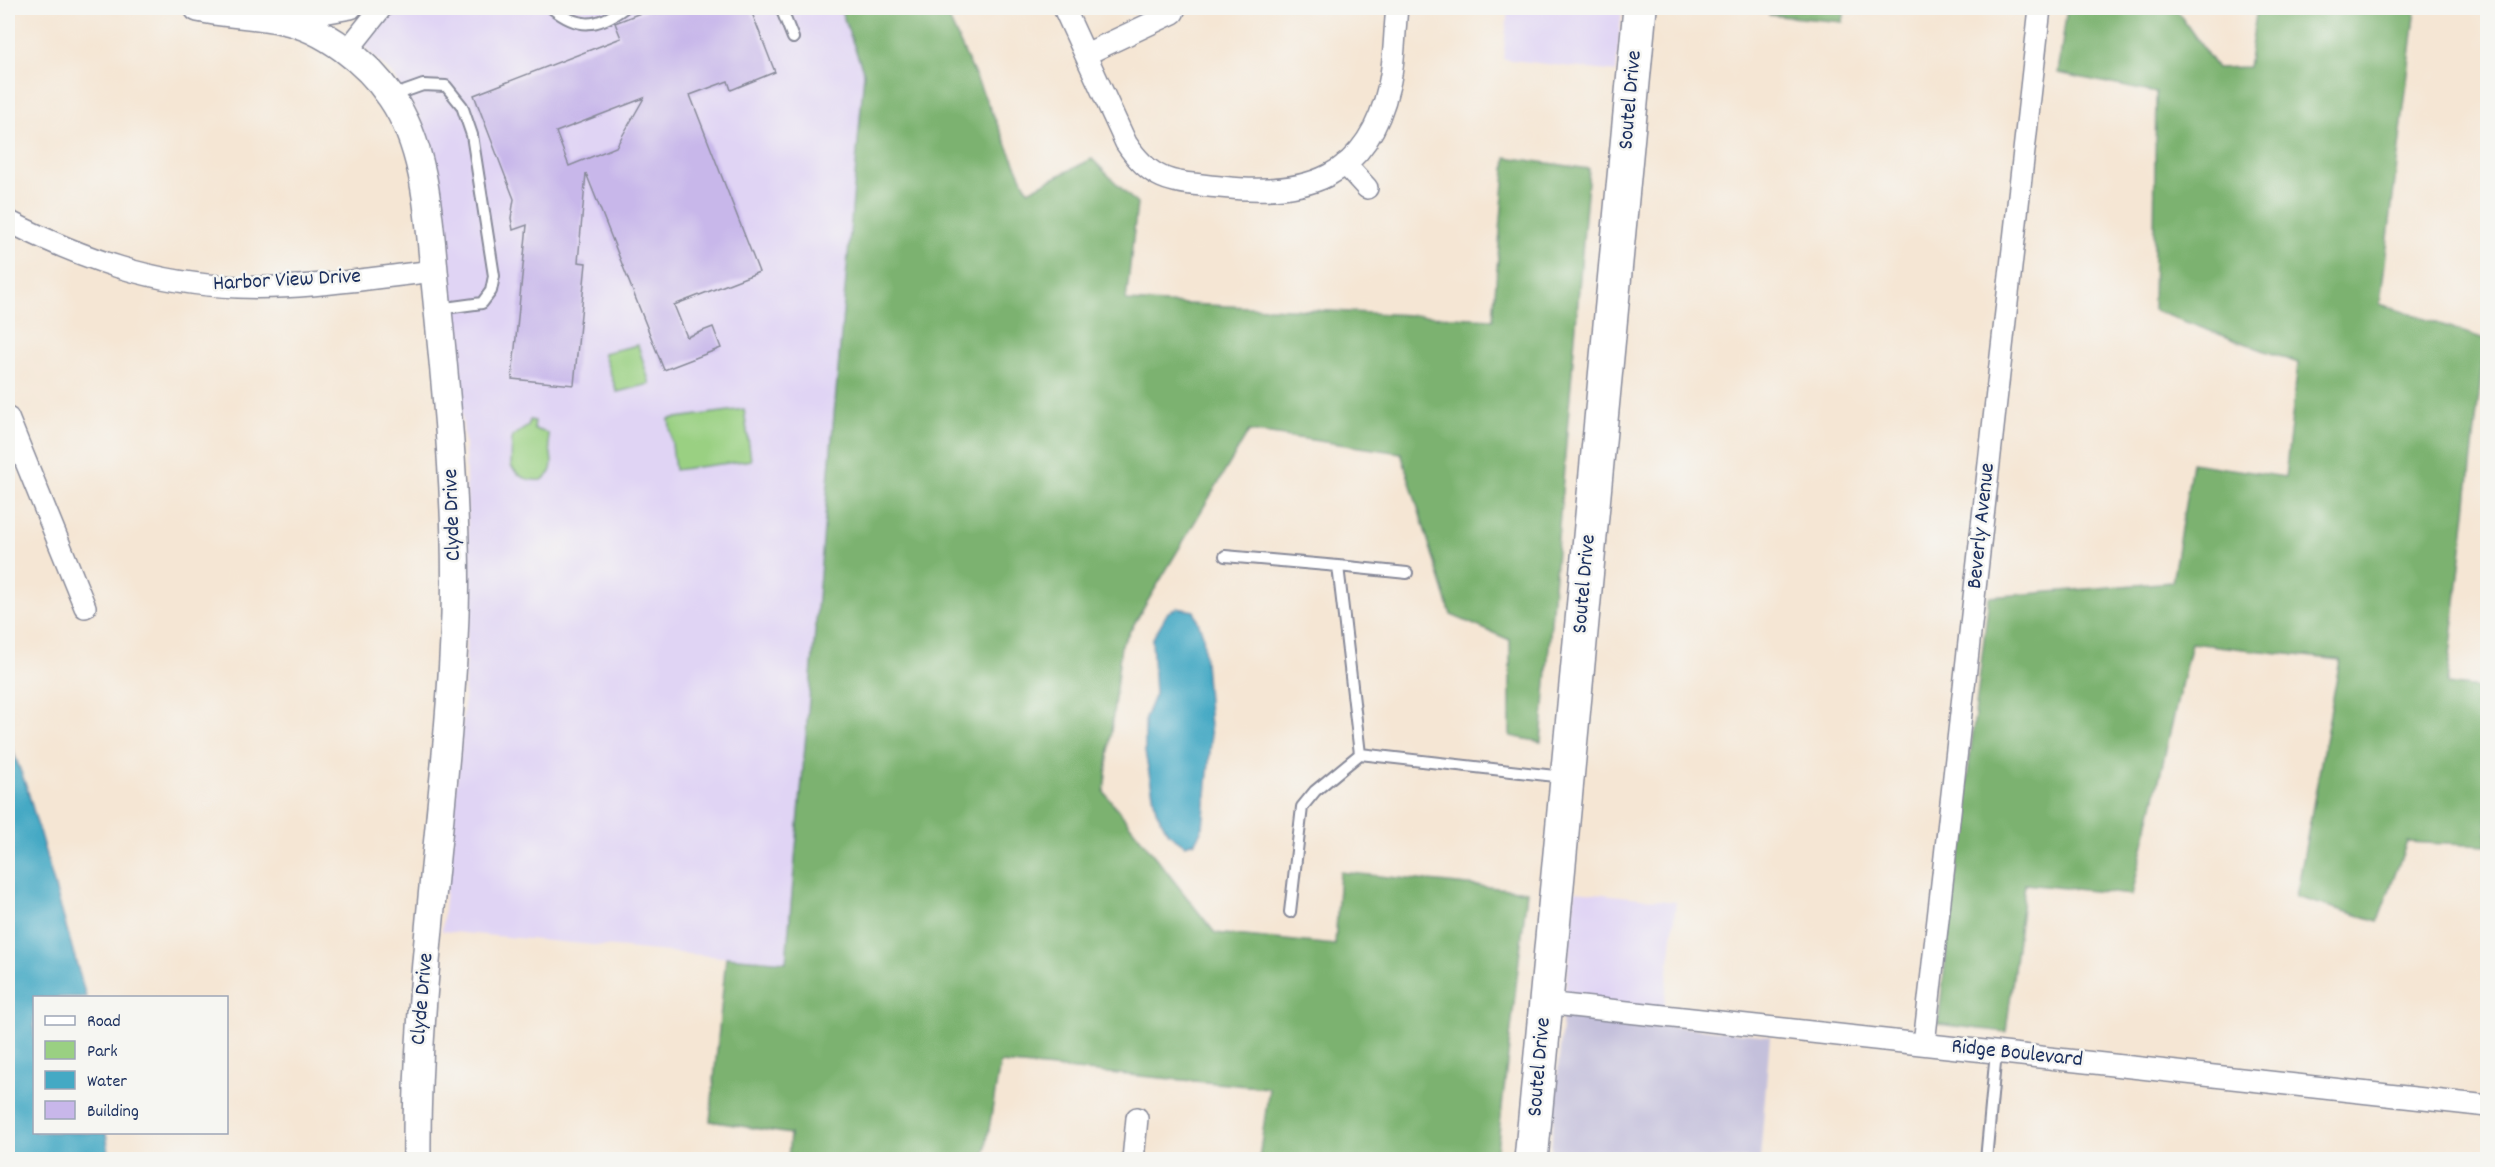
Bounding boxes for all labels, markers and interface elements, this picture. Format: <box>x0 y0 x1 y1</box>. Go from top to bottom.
street label: Soutel Drive <box>1611 49 1651 151</box>
street label: Harbor View Drive <box>212 262 362 300</box>
street label: Beverly Avenue <box>1960 461 2004 591</box>
street label: Clyde Drive <box>436 468 470 562</box>
street label: Soutel Drive <box>1565 533 1605 635</box>
street label: Clyde Drive <box>404 952 442 1046</box>
legend <box>33 996 228 1134</box>
text: Road <box>87 1010 121 1035</box>
street label: Soutel Drive <box>1520 1016 1560 1118</box>
street label: Ridge Boulevard <box>1950 1032 2084 1076</box>
text: Park <box>87 1040 118 1065</box>
text: Water <box>87 1070 127 1095</box>
text: Building <box>87 1100 139 1125</box>

